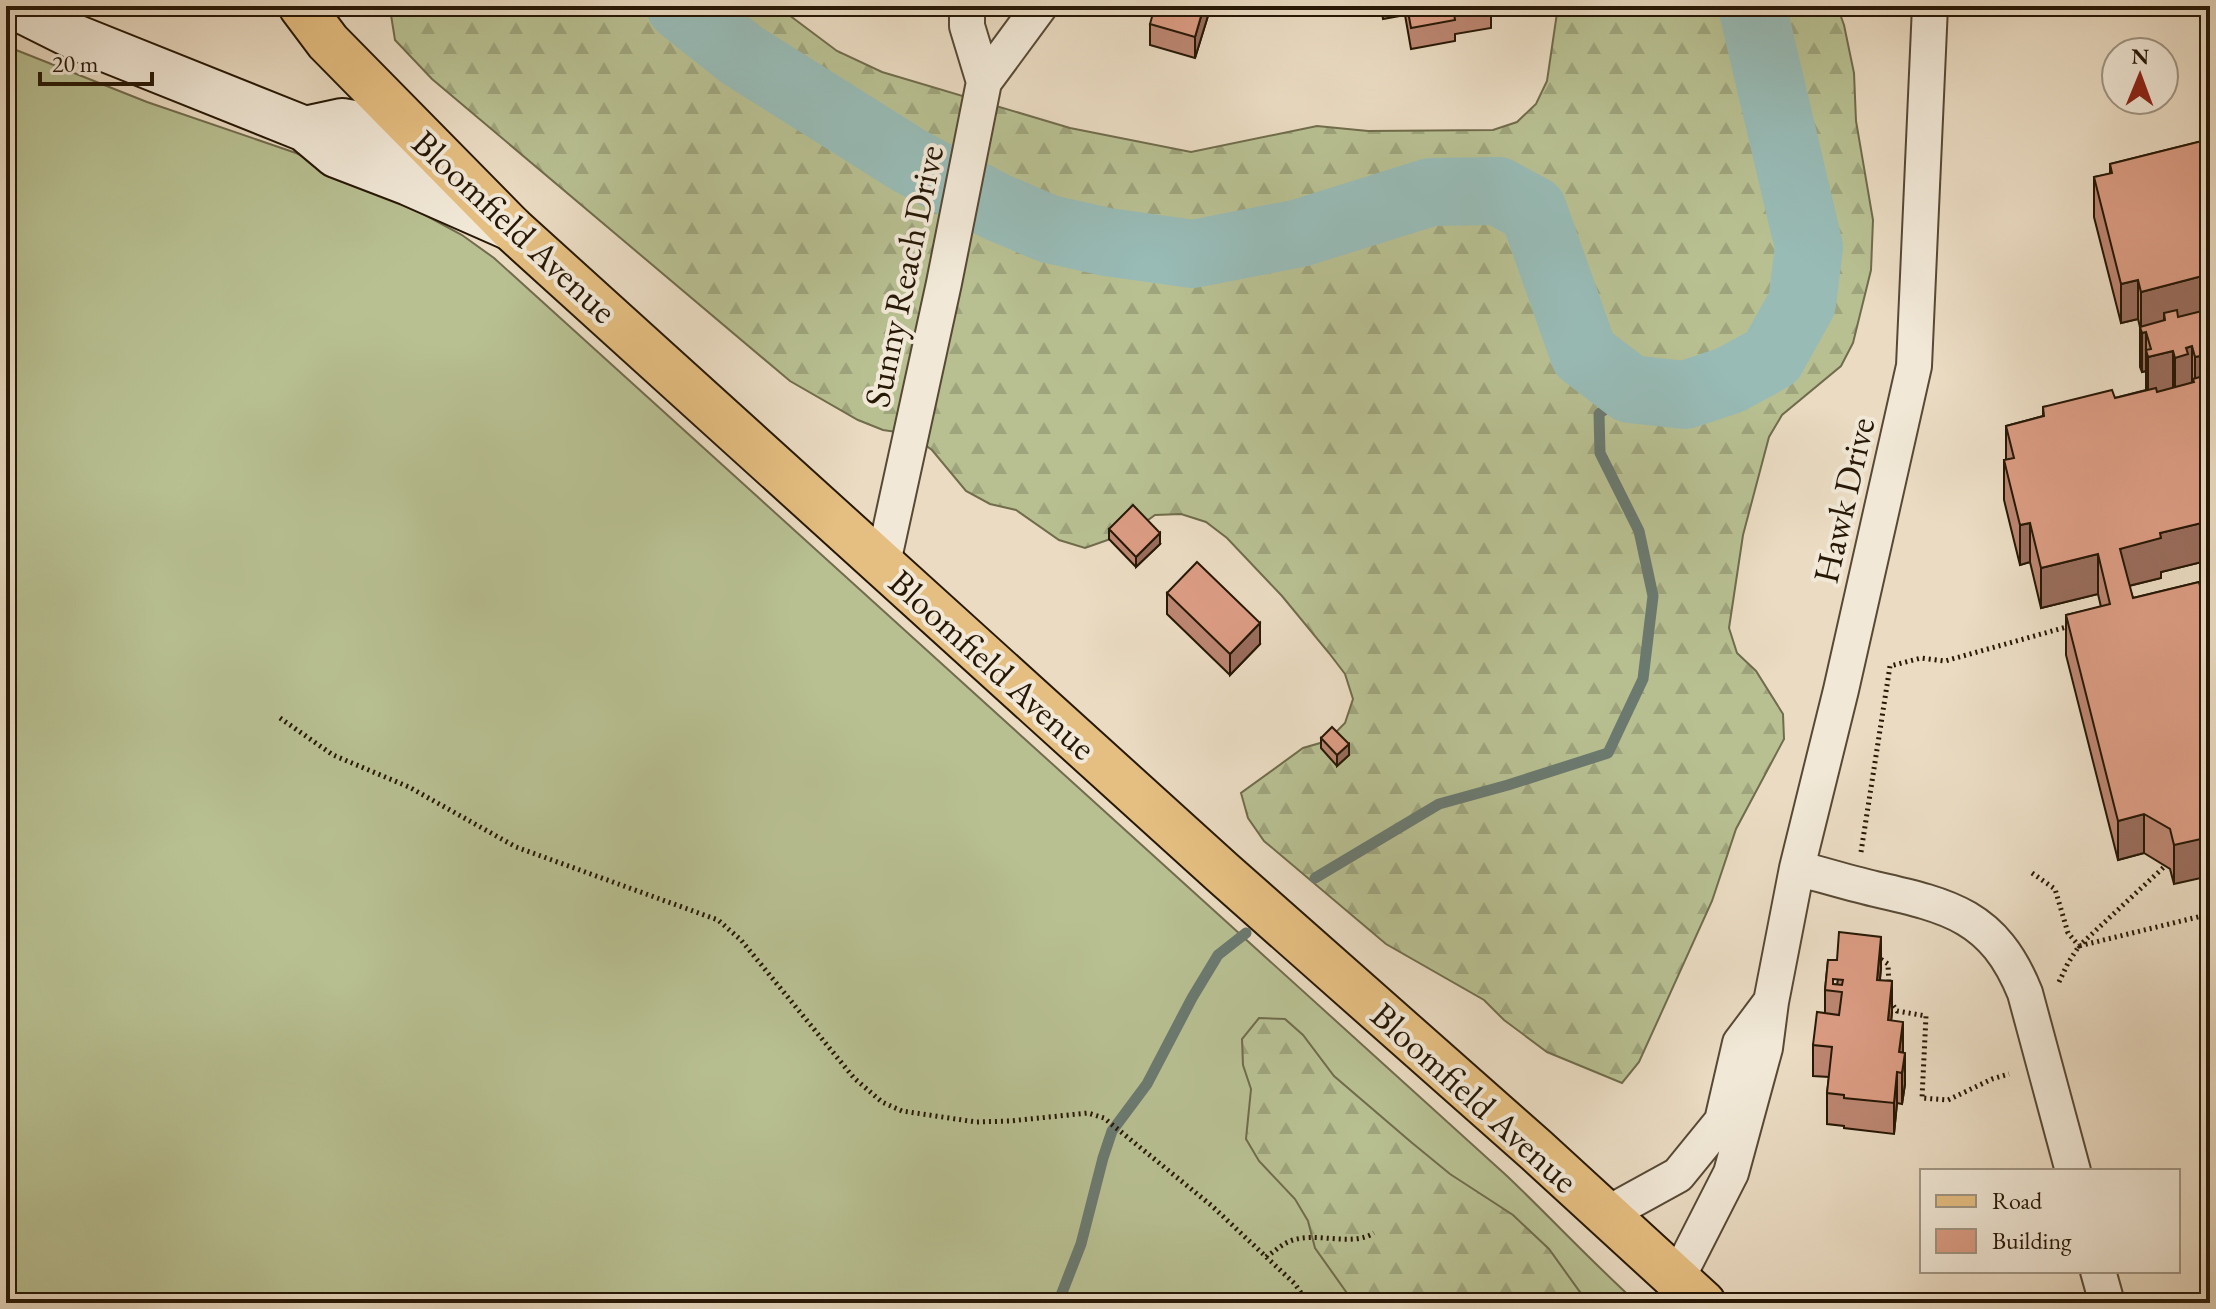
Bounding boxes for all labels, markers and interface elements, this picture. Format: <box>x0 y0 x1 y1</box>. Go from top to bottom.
scale bar <box>40 36 152 86</box>
north arrow <box>2100 36 2180 116</box>
text: N <box>2131 42 2150 71</box>
text: 20 m <box>52 48 99 79</box>
street label: Bloomfield Avenue <box>402 119 627 333</box>
street label: Sunny Reach Drive <box>853 141 954 411</box>
street label: Hawk Drive <box>1802 413 1885 587</box>
street label: Bloomfield Avenue <box>879 559 1106 770</box>
street label: Bloomfield Avenue <box>1361 992 1588 1203</box>
legend <box>1920 1169 2180 1273</box>
text: Road <box>1992 1185 2043 1216</box>
text: Building <box>1992 1225 2072 1256</box>

